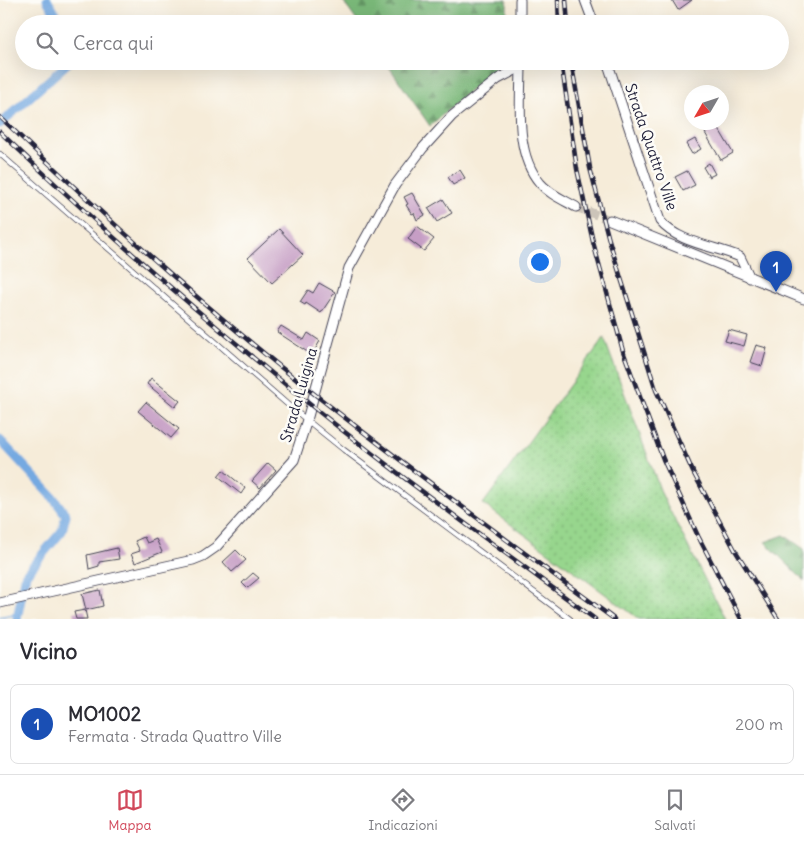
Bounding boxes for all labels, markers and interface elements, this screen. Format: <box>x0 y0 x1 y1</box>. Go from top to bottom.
search box <box>15 15 789 70</box>
icon: search <box>33 29 61 57</box>
text: Cerca qui <box>73 31 154 55</box>
street label: Strada Quattro Ville <box>621 81 682 213</box>
north arrow <box>684 85 729 130</box>
your location <box>527 249 553 275</box>
pin: 1 <box>760 251 792 292</box>
street label: Strada Luigina <box>276 345 321 444</box>
text: Vicino <box>20 638 77 665</box>
text: MO1002 <box>68 702 141 726</box>
text: 1 <box>34 714 40 734</box>
text: 200 m <box>735 714 783 734</box>
text: Fermata · Strada Quattro Ville <box>68 726 282 746</box>
tab: Mappa <box>108 786 152 834</box>
tab: Indicazioni <box>368 786 438 834</box>
tab: Salvati <box>654 786 696 834</box>

